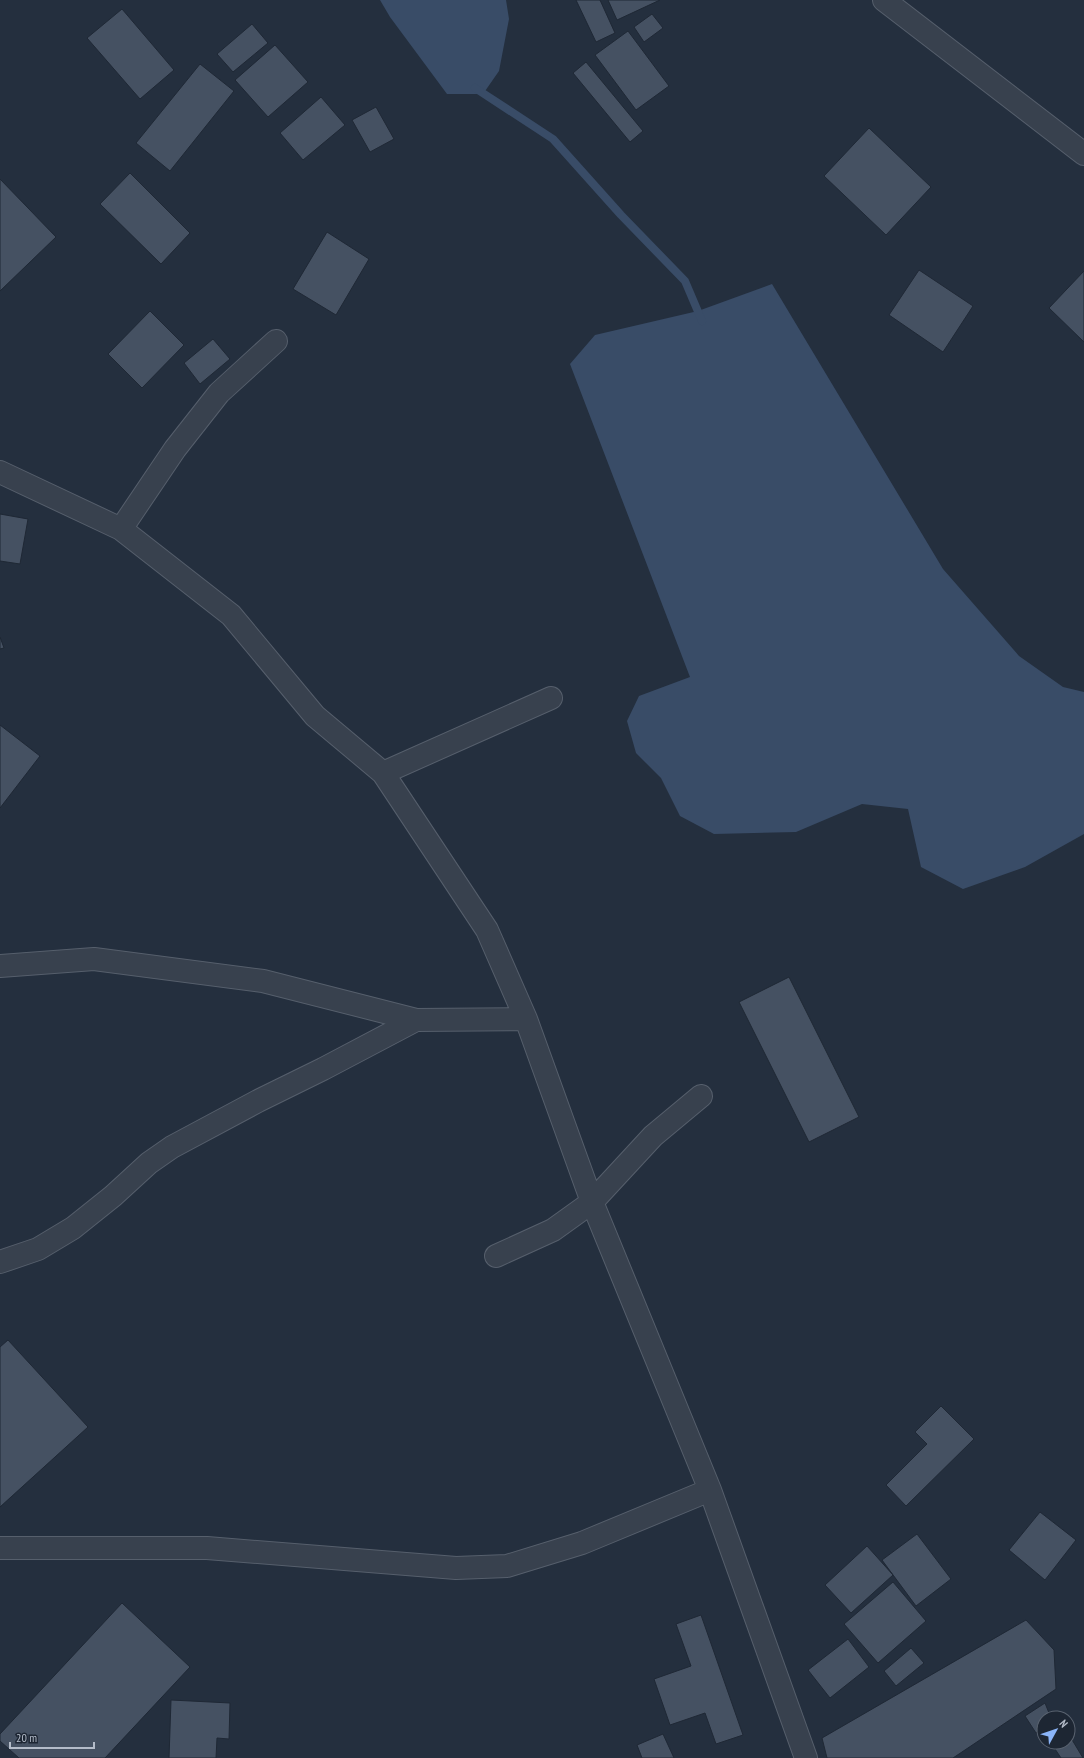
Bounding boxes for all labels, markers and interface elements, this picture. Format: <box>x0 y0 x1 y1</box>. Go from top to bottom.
north arrow <box>1036 1710 1076 1750</box>
text: N <box>1056 1717 1071 1730</box>
scale bar <box>10 1724 94 1750</box>
text: 20 m <box>16 1730 37 1745</box>

